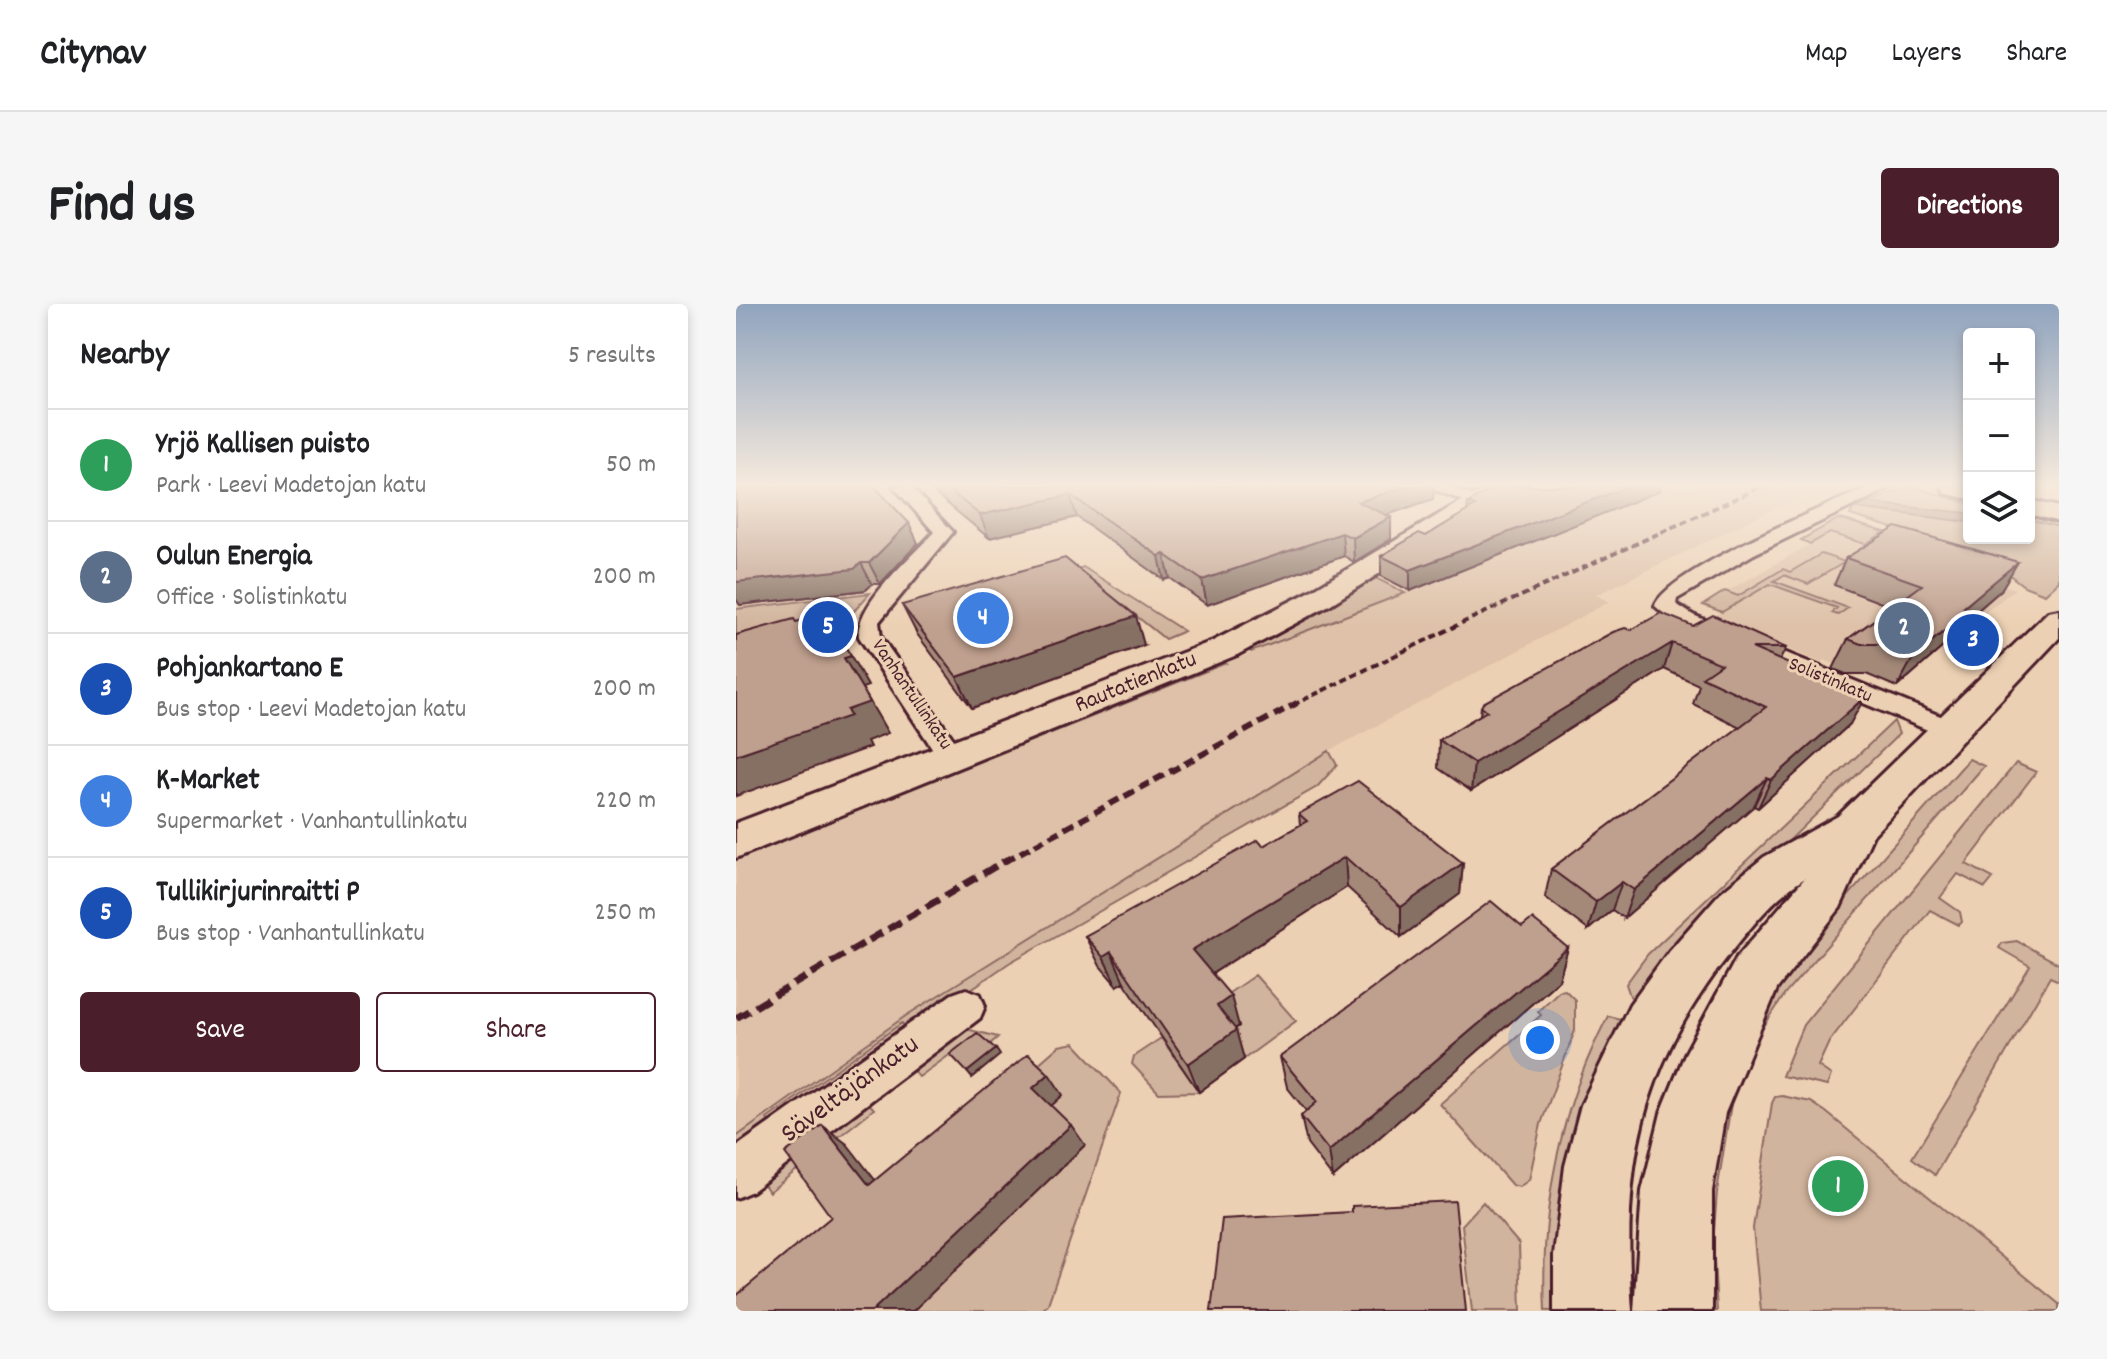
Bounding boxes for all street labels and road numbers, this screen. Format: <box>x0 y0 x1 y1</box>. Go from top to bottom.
street label: Vanhantullinkatu <box>864 634 958 756</box>
street label: Rautatienkatu <box>1070 643 1202 723</box>
street label: Solistinkatu <box>1784 651 1876 711</box>
street label: Säveltäjänkatu <box>773 1027 929 1155</box>

